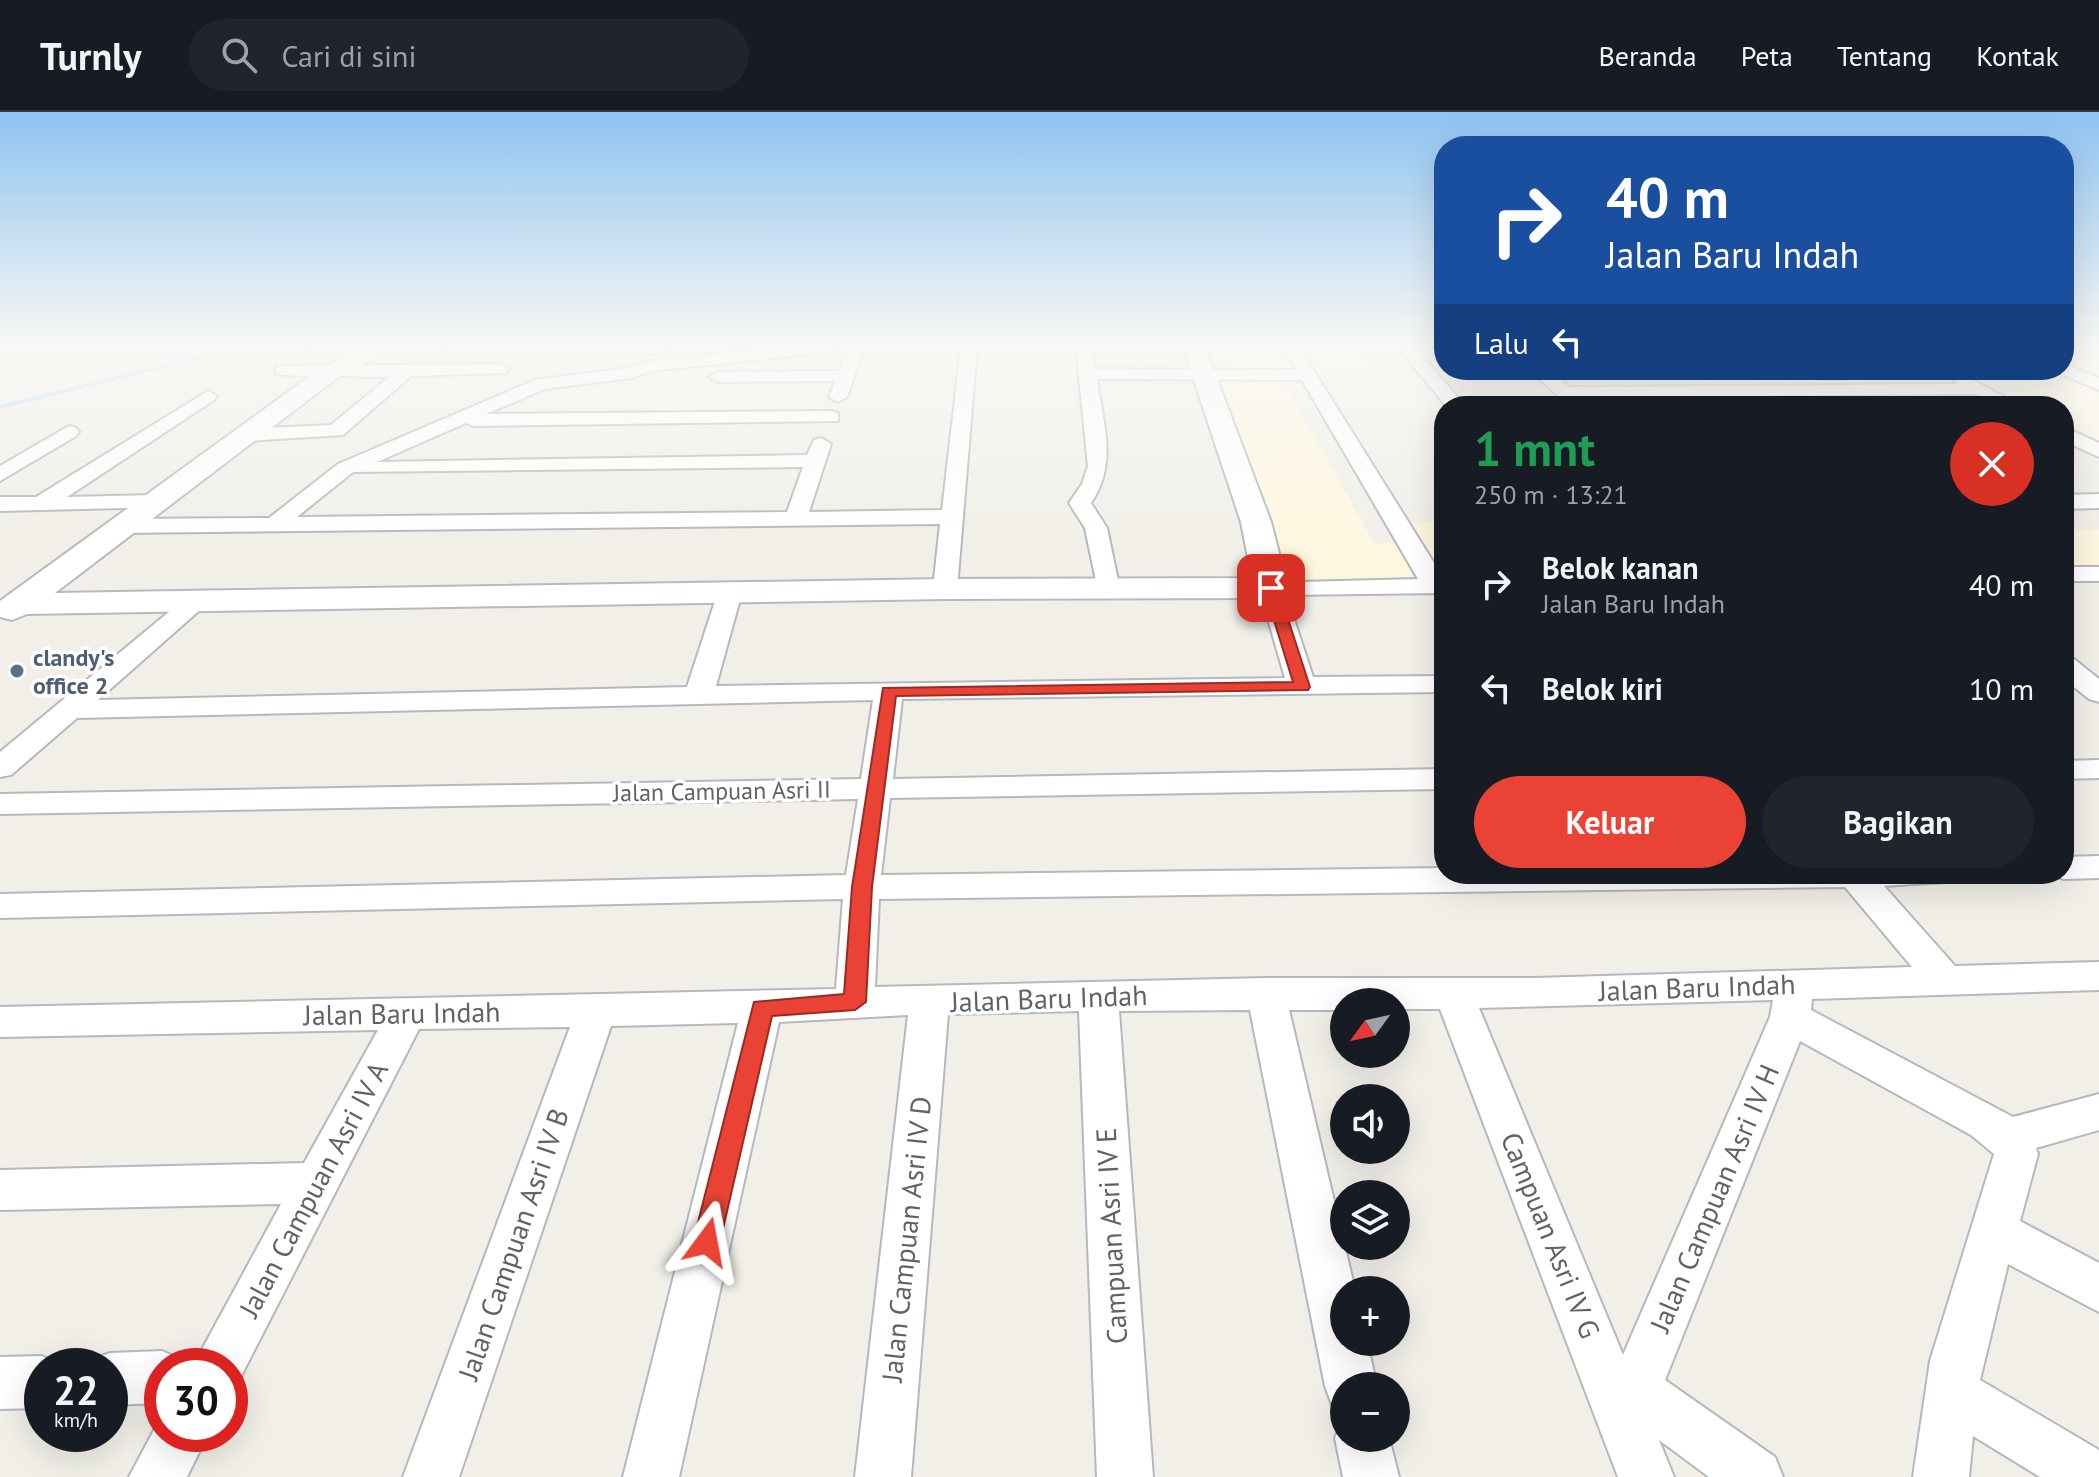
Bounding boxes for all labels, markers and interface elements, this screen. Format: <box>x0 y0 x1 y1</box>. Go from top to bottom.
search box <box>189 19 749 91</box>
text: Turnly <box>40 31 141 80</box>
icon: search <box>217 33 261 77</box>
text: Cari di sini <box>281 36 417 75</box>
text: Beranda <box>1598 37 1697 74</box>
text: Peta <box>1741 37 1793 74</box>
text: Tentang <box>1837 37 1932 74</box>
text: Kontak <box>1976 37 2059 74</box>
text: 40 m <box>1606 161 1729 233</box>
icon: right <box>1474 168 1578 272</box>
text: Jalan Baru Indah <box>1606 231 1859 278</box>
icon: left <box>1545 320 1589 364</box>
text: Lalu <box>1474 323 1529 362</box>
text: 1 mnt <box>1474 417 1595 479</box>
button: close <box>1950 422 2034 506</box>
text: 250 m · 13:21 <box>1474 478 1628 511</box>
text: Belok kanan <box>1542 548 1699 587</box>
pin <box>1237 554 1305 622</box>
icon: right <box>1474 562 1518 606</box>
text: 40 m <box>1969 565 2034 604</box>
icon: arrive <box>1249 566 1293 610</box>
text: Jalan Baru Indah <box>1542 587 1725 620</box>
place label: clandy's office 2 <box>33 642 114 701</box>
marker: clandy's office 2 <box>8 662 26 680</box>
icon: left <box>1474 666 1518 710</box>
text: Belok kiri <box>1542 669 1663 708</box>
text: 10 m <box>1969 669 2034 708</box>
street label: Jalan Campuan Asri II <box>612 774 831 808</box>
button: Keluar <box>1474 776 1746 868</box>
button: Bagikan <box>1762 776 2034 868</box>
street label: Jalan Baru Indah <box>1597 965 1796 1009</box>
street label: Jalan Baru Indah <box>949 976 1148 1020</box>
north arrow <box>1330 988 1410 1068</box>
map controls <box>1330 988 1410 1452</box>
street label: Jalan Baru Indah <box>302 993 501 1033</box>
street label: Jalan Campuan Asri IV A <box>230 1054 396 1324</box>
street label: Jalan Campuan Asri IV H <box>1640 1059 1787 1338</box>
button: sound <box>1330 1084 1410 1164</box>
street label: Jalan Campuan Asri IV D <box>873 1094 939 1385</box>
street label: Jalan Campuan Asri IV B <box>449 1103 577 1386</box>
street label: Campuan Asri IV E <box>1087 1127 1135 1345</box>
street label: Campuan Asri IV G <box>1493 1127 1609 1343</box>
button: layers <box>1330 1180 1410 1260</box>
position arrow <box>665 1200 749 1284</box>
button: + <box>1330 1276 1410 1356</box>
speed limit sign: 30 <box>144 1348 248 1452</box>
text: 22 <box>53 1364 99 1416</box>
button: − <box>1330 1372 1410 1452</box>
text: km/h <box>54 1407 98 1433</box>

